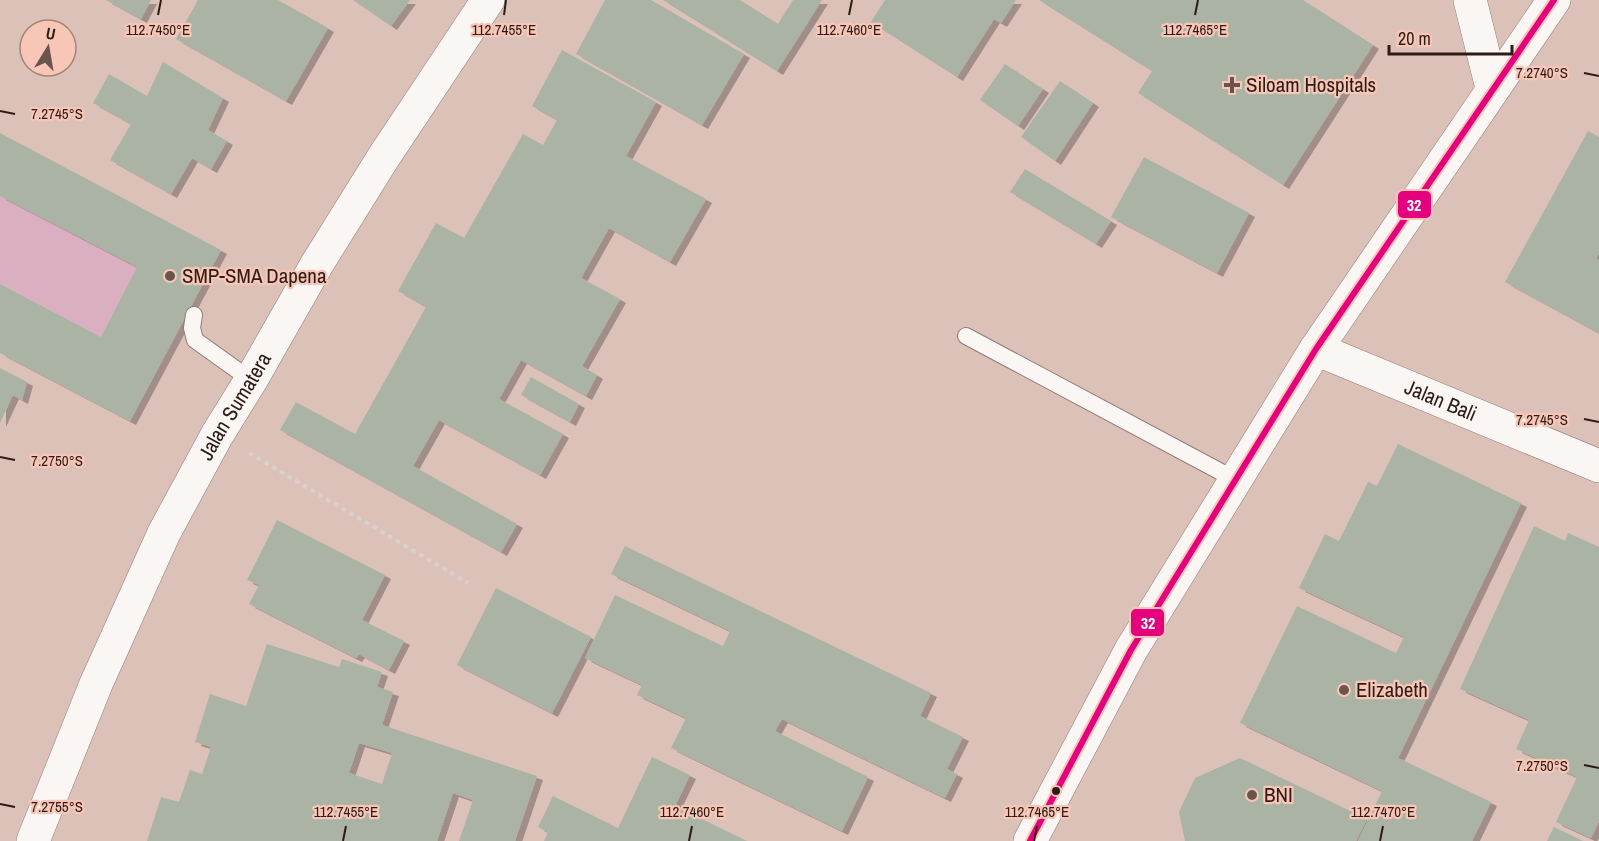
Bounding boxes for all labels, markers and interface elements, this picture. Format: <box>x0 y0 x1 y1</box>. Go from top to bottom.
north arrow <box>18 18 78 78</box>
scale bar <box>1389 18 1512 56</box>
text: 112.7450°E <box>126 19 190 40</box>
text: 112.7455°E <box>472 19 536 40</box>
text: 112.7460°E <box>817 19 881 40</box>
text: 112.7465°E <box>1163 19 1227 40</box>
text: U <box>44 22 58 45</box>
text: 20 m <box>1398 26 1431 51</box>
text: 7.2740°S <box>1516 62 1568 83</box>
place label: Siloam Hospitals <box>1246 70 1376 99</box>
marker: Siloam Hospitals <box>1223 76 1241 94</box>
text: 7.2745°S <box>31 103 83 124</box>
line badge: 32 <box>1397 190 1432 219</box>
text: 32 <box>1407 194 1421 216</box>
place label: SMP-SMA Dapena <box>182 261 327 290</box>
marker: SMP-SMA Dapena <box>163 269 177 283</box>
street label: Jalan Sumatera <box>191 347 278 465</box>
street label: Jalan Bali <box>1400 372 1481 428</box>
text: 7.2745°S <box>1516 409 1568 430</box>
text: 7.2750°S <box>31 450 83 471</box>
line badge: 32 <box>1130 608 1165 637</box>
text: 32 <box>1141 612 1155 634</box>
place label: Elizabeth <box>1356 675 1428 704</box>
marker: Elizabeth <box>1337 683 1351 697</box>
text: 7.2750°S <box>1516 755 1568 776</box>
place label: BNI <box>1264 780 1293 809</box>
unlabelled marker <box>1050 785 1062 797</box>
marker: BNI <box>1245 788 1259 802</box>
text: 7.2755°S <box>31 796 83 817</box>
text: 112.7455°E <box>314 801 378 822</box>
text: 112.7460°E <box>660 801 724 822</box>
text: 112.7465°E <box>1005 801 1069 822</box>
text: 112.7470°E <box>1351 801 1415 822</box>

